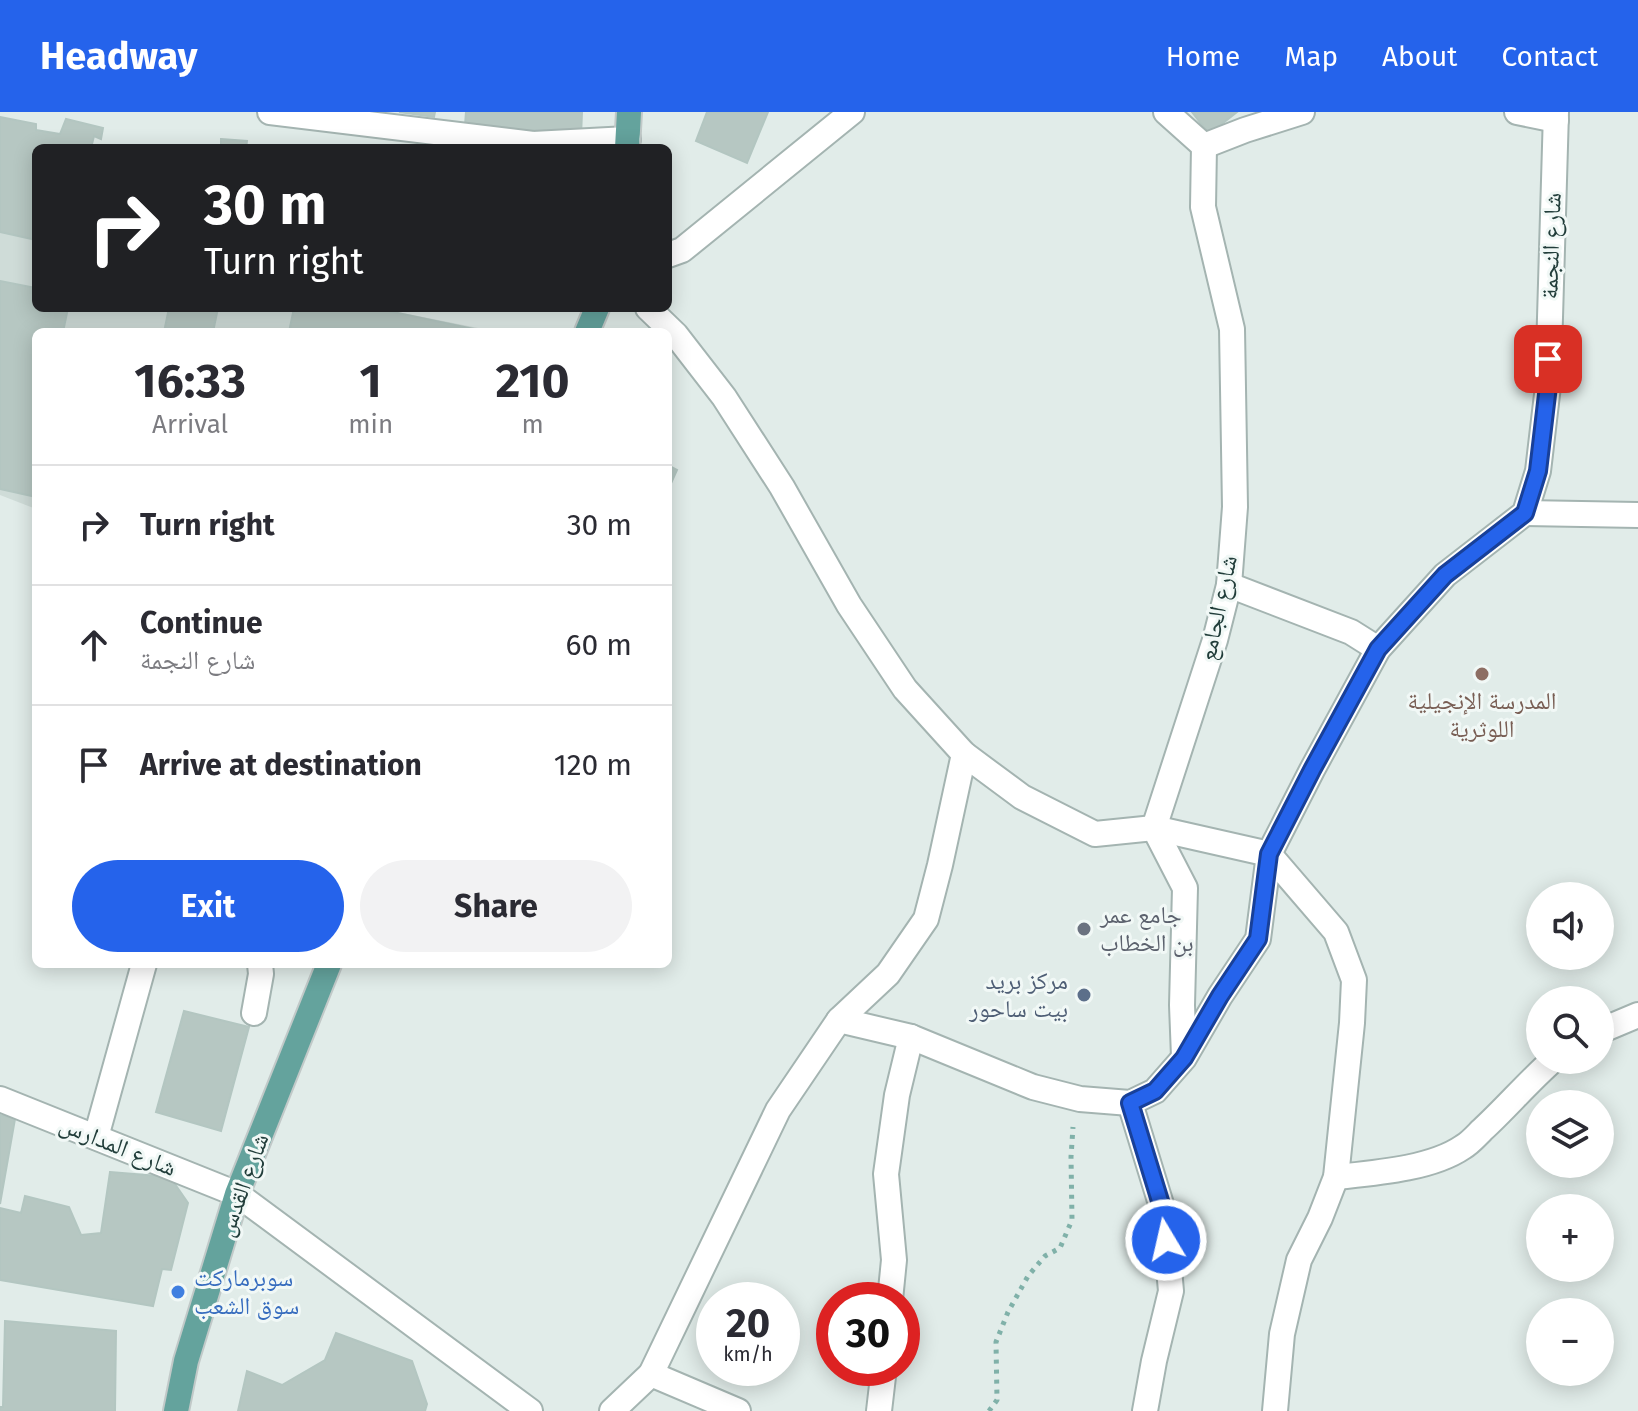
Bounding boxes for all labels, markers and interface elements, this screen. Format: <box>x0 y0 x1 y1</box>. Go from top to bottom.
text: Headway <box>40 33 197 79</box>
text: Home <box>1166 40 1240 73</box>
text: Map <box>1284 40 1338 73</box>
text: About <box>1382 40 1457 73</box>
text: Contact <box>1501 40 1598 73</box>
text: 30 m <box>204 172 326 239</box>
icon: right <box>72 176 176 280</box>
street label: شارع النجمة <box>1535 192 1568 300</box>
text: Turn right <box>204 240 364 284</box>
pin <box>1514 325 1582 393</box>
icon: arrive <box>1526 337 1570 381</box>
text: 16:33 <box>134 352 246 410</box>
text: 1 <box>360 352 382 410</box>
text: 210 <box>496 352 570 410</box>
text: Arrival <box>152 409 228 440</box>
text: min <box>348 409 393 440</box>
text: m <box>521 409 544 440</box>
icon: right <box>72 503 116 547</box>
text: Turn right <box>140 507 275 543</box>
text: 30 m <box>567 507 632 543</box>
street label: شارع الجامع <box>1193 553 1244 664</box>
text: Continue <box>140 605 263 641</box>
icon: ahead <box>72 623 116 667</box>
text: 60 m <box>566 627 632 663</box>
text: شارع النجمة <box>140 645 255 676</box>
marker: المدرسة الإنجيلية اللوثرية <box>1473 665 1491 683</box>
place label: المدرسة الإنجيلية اللوثرية <box>1407 687 1557 743</box>
icon: arrive <box>72 743 116 787</box>
text: Arrive at destination <box>140 747 422 783</box>
text: 120 m <box>554 747 632 783</box>
button: Exit <box>72 860 344 952</box>
button: Share <box>360 860 632 952</box>
map controls <box>1526 882 1614 1386</box>
button: sound <box>1526 882 1614 970</box>
place label: جامع عمر بن الخطاب <box>1099 901 1193 957</box>
marker: جامع عمر بن الخطاب <box>1075 920 1093 938</box>
place label: مركز بريد بيت ساحور <box>968 967 1068 1023</box>
marker: مركز بريد بيت ساحور <box>1075 986 1093 1004</box>
button: search <box>1526 986 1614 1074</box>
button: layers <box>1526 1090 1614 1178</box>
street label: شارع المدارس <box>55 1110 180 1183</box>
street label: شارع القدس <box>211 1130 276 1241</box>
button: + <box>1526 1194 1614 1282</box>
position arrow <box>1124 1198 1208 1282</box>
place label: سوبرماركت سوق الشعب <box>194 1264 299 1320</box>
speed limit sign: 30 <box>816 1282 920 1386</box>
marker: سوبرماركت سوق الشعب <box>169 1283 187 1301</box>
button: − <box>1526 1298 1614 1386</box>
text: 20 <box>726 1300 770 1348</box>
text: km/h <box>723 1342 773 1366</box>

